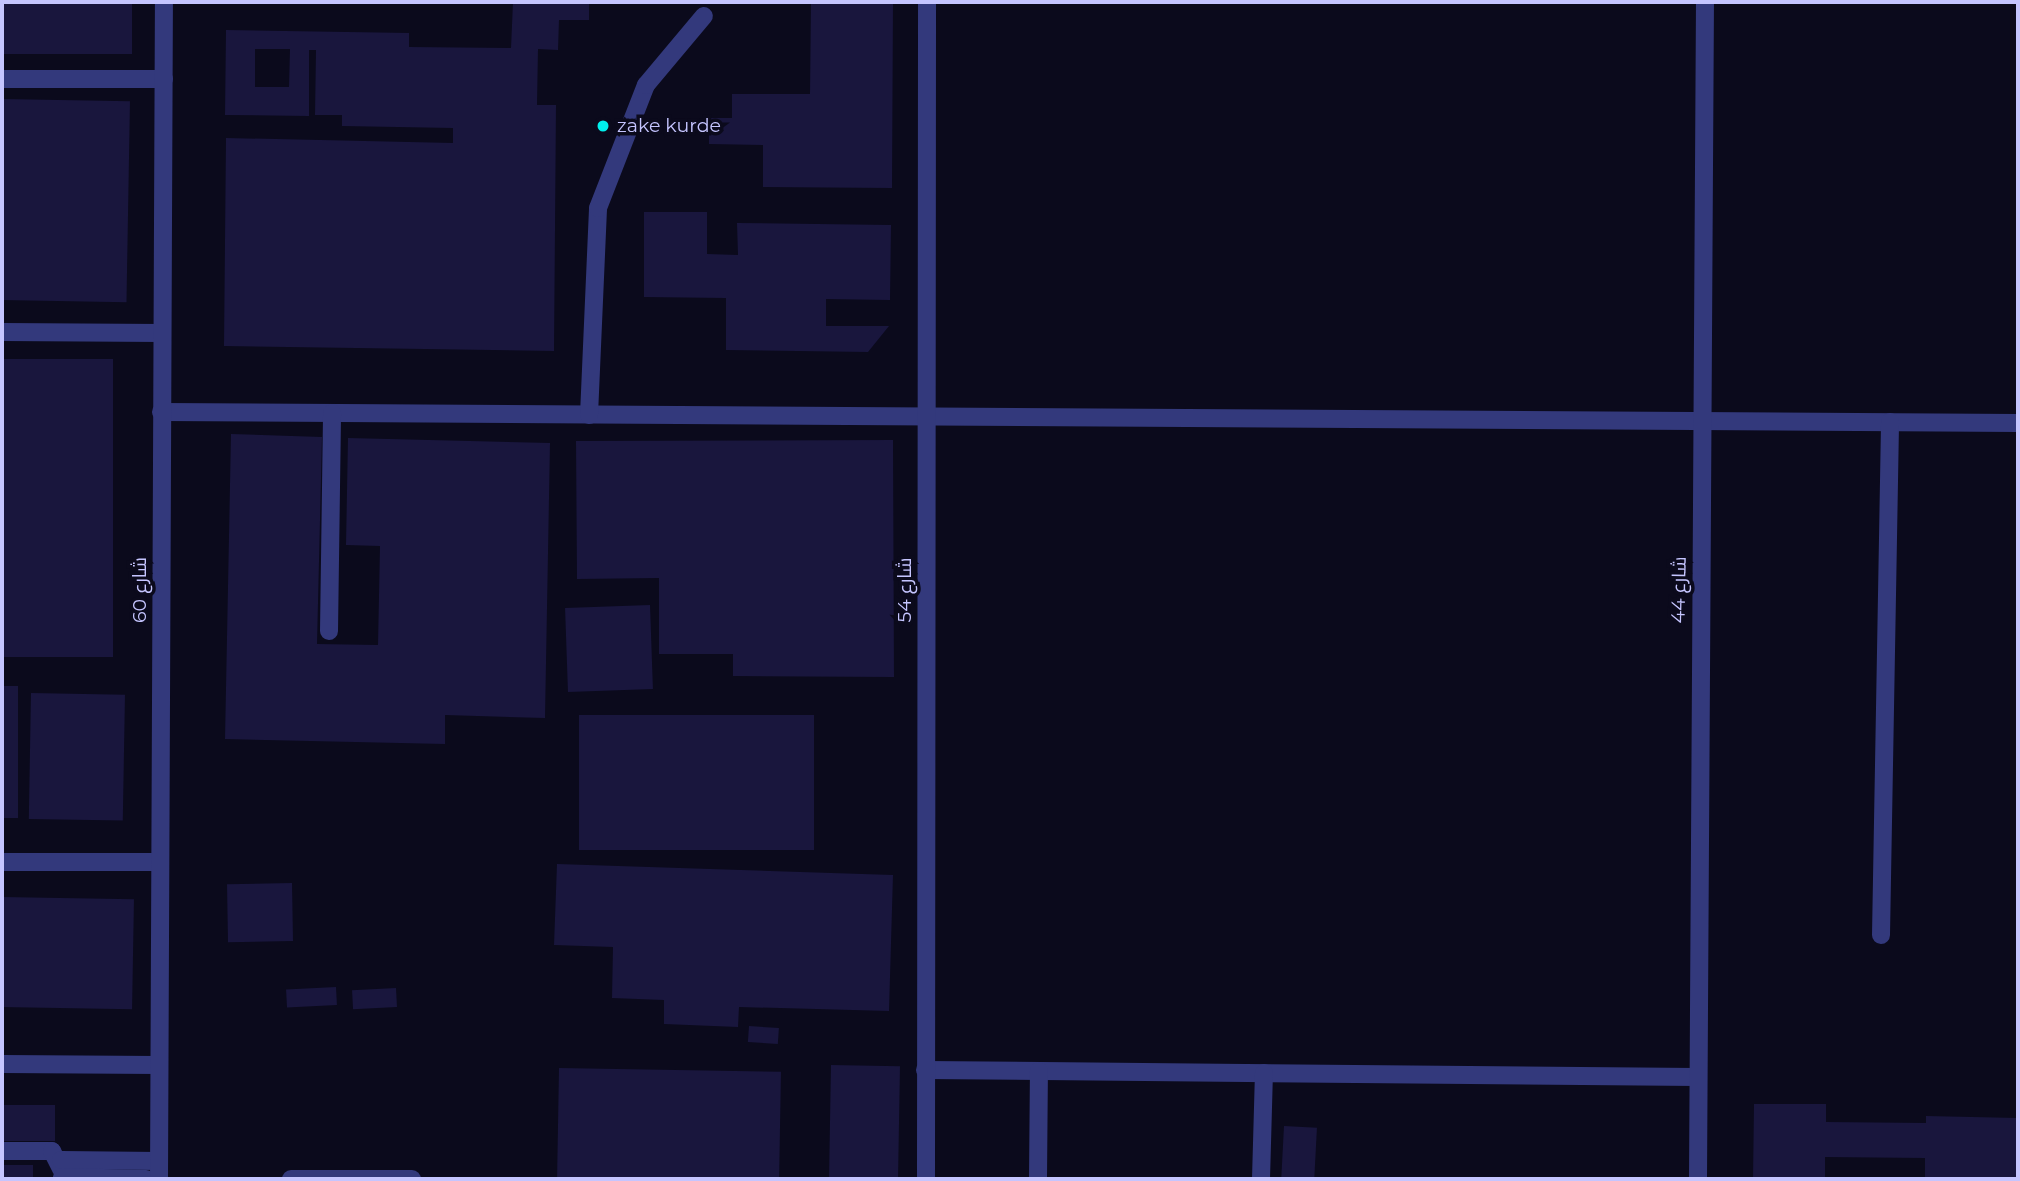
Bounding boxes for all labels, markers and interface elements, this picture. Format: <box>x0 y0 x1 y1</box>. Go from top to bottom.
place label: zake kurde <box>617 115 721 137</box>
marker: zake kurde <box>595 118 611 134</box>
street label: شارع 44 <box>1667 556 1691 624</box>
street label: شارع 60 <box>129 557 151 623</box>
street label: شارع 54 <box>894 557 916 623</box>

